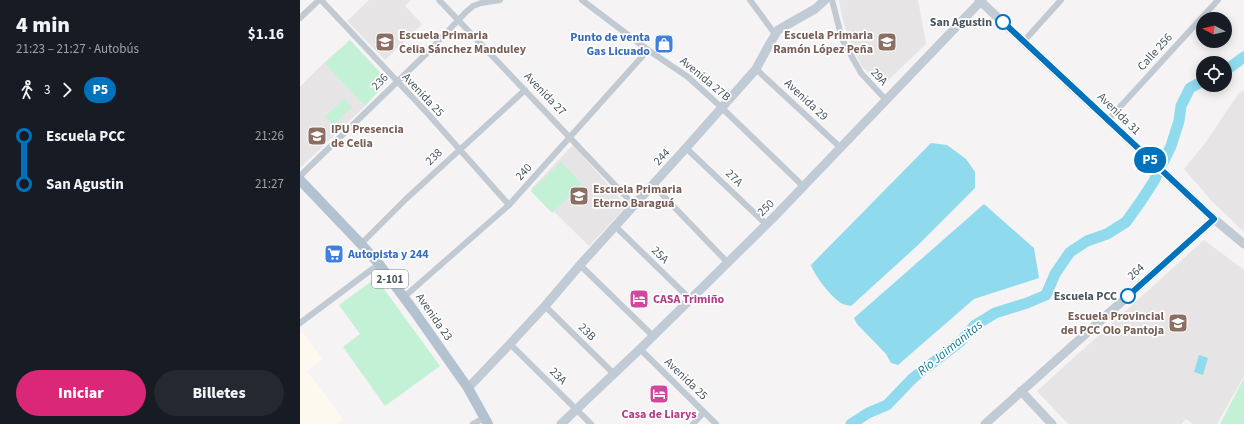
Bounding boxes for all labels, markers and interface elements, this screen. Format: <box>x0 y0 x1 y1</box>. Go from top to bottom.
text: 4 min <box>16 9 70 41</box>
north arrow <box>1196 12 1232 48</box>
map controls <box>1196 12 1232 92</box>
place label: San Agustin <box>930 14 992 31</box>
marker: San Agustin <box>995 14 1011 30</box>
text: $1.16 <box>248 24 284 45</box>
place label: Escuela Primaria Celia Sánchez Manduley <box>399 27 527 58</box>
place label: Escuela Primaria Ramón López Peña <box>773 27 873 58</box>
place label: Punto de venta Gas Licuado <box>570 29 650 60</box>
street label: Calle 256 <box>1134 29 1176 75</box>
school or university icon: Escuela Primaria Celia Sánchez Manduley <box>374 31 396 53</box>
school or university icon: Escuela Primaria Ramón López Peña <box>876 31 898 53</box>
shop icon: Punto de venta Gas Licuado <box>653 33 675 55</box>
text: 21:23 – 21:27 · Autobús <box>16 40 139 58</box>
street label: Avenida 27B <box>676 53 734 105</box>
button: locate <box>1196 56 1232 92</box>
street label: 29A <box>866 64 892 90</box>
street label: Avenida 27 <box>520 68 570 120</box>
street label: Avenida 25 <box>398 69 448 121</box>
street label: 236 <box>368 70 392 94</box>
street label: Avenida 29 <box>780 75 832 125</box>
icon: walk <box>16 79 38 101</box>
icon: forward <box>56 79 78 101</box>
text: P5 <box>92 80 108 100</box>
text: 3 <box>44 81 50 99</box>
street label: Avenida 31 <box>1093 89 1145 139</box>
place label: IPU Presencia de Celia <box>331 121 404 152</box>
school or university icon: IPU Presencia de Celia <box>306 125 328 147</box>
text: Escuela PCC <box>46 126 125 147</box>
text: 21:26 <box>255 127 284 145</box>
street label: 238 <box>422 145 446 169</box>
street label: 244 <box>650 145 674 169</box>
line badge: P5 <box>1132 147 1168 173</box>
text: P5 <box>1142 150 1158 170</box>
street label: 240 <box>512 160 536 184</box>
street label: 27A <box>721 165 747 191</box>
text: San Agustin <box>46 174 124 195</box>
text: 21:27 <box>255 175 284 193</box>
place label: Escuela Primaria Eterno Baraguá <box>593 181 682 212</box>
school or university icon: Escuela Primaria Eterno Baraguá <box>568 185 590 207</box>
street label: 250 <box>754 196 778 220</box>
street label: 25A <box>647 242 673 268</box>
supermarket icon: Autopista y 244 <box>323 243 345 265</box>
place label: Autopista y 244 <box>347 246 429 263</box>
street label: 264 <box>1124 260 1148 284</box>
road number: 2-101 <box>372 270 408 288</box>
hotel icon: CASA Trimiño <box>628 288 650 310</box>
place label: Escuela PCC <box>1054 288 1117 305</box>
marker: Escuela PCC <box>1120 288 1136 304</box>
street label: Avenida 23 <box>411 290 457 344</box>
place label: CASA Trimiño <box>653 291 725 308</box>
place label: Escuela Provincial del PCC Olo Pantoja <box>1061 308 1165 339</box>
school or university icon: Escuela Provincial del PCC Olo Pantoja <box>1167 312 1189 334</box>
water label: Río Jaimanitas <box>914 316 986 380</box>
street label: 23B <box>574 319 600 345</box>
street label: Avenida 25 <box>660 354 712 404</box>
street label: 23A <box>545 363 571 389</box>
button: Iniciar <box>16 370 146 416</box>
button: Billetes <box>154 370 284 416</box>
hotel icon: Casa de Liarys <box>648 383 670 405</box>
place label: Casa de Liarys <box>621 406 697 423</box>

